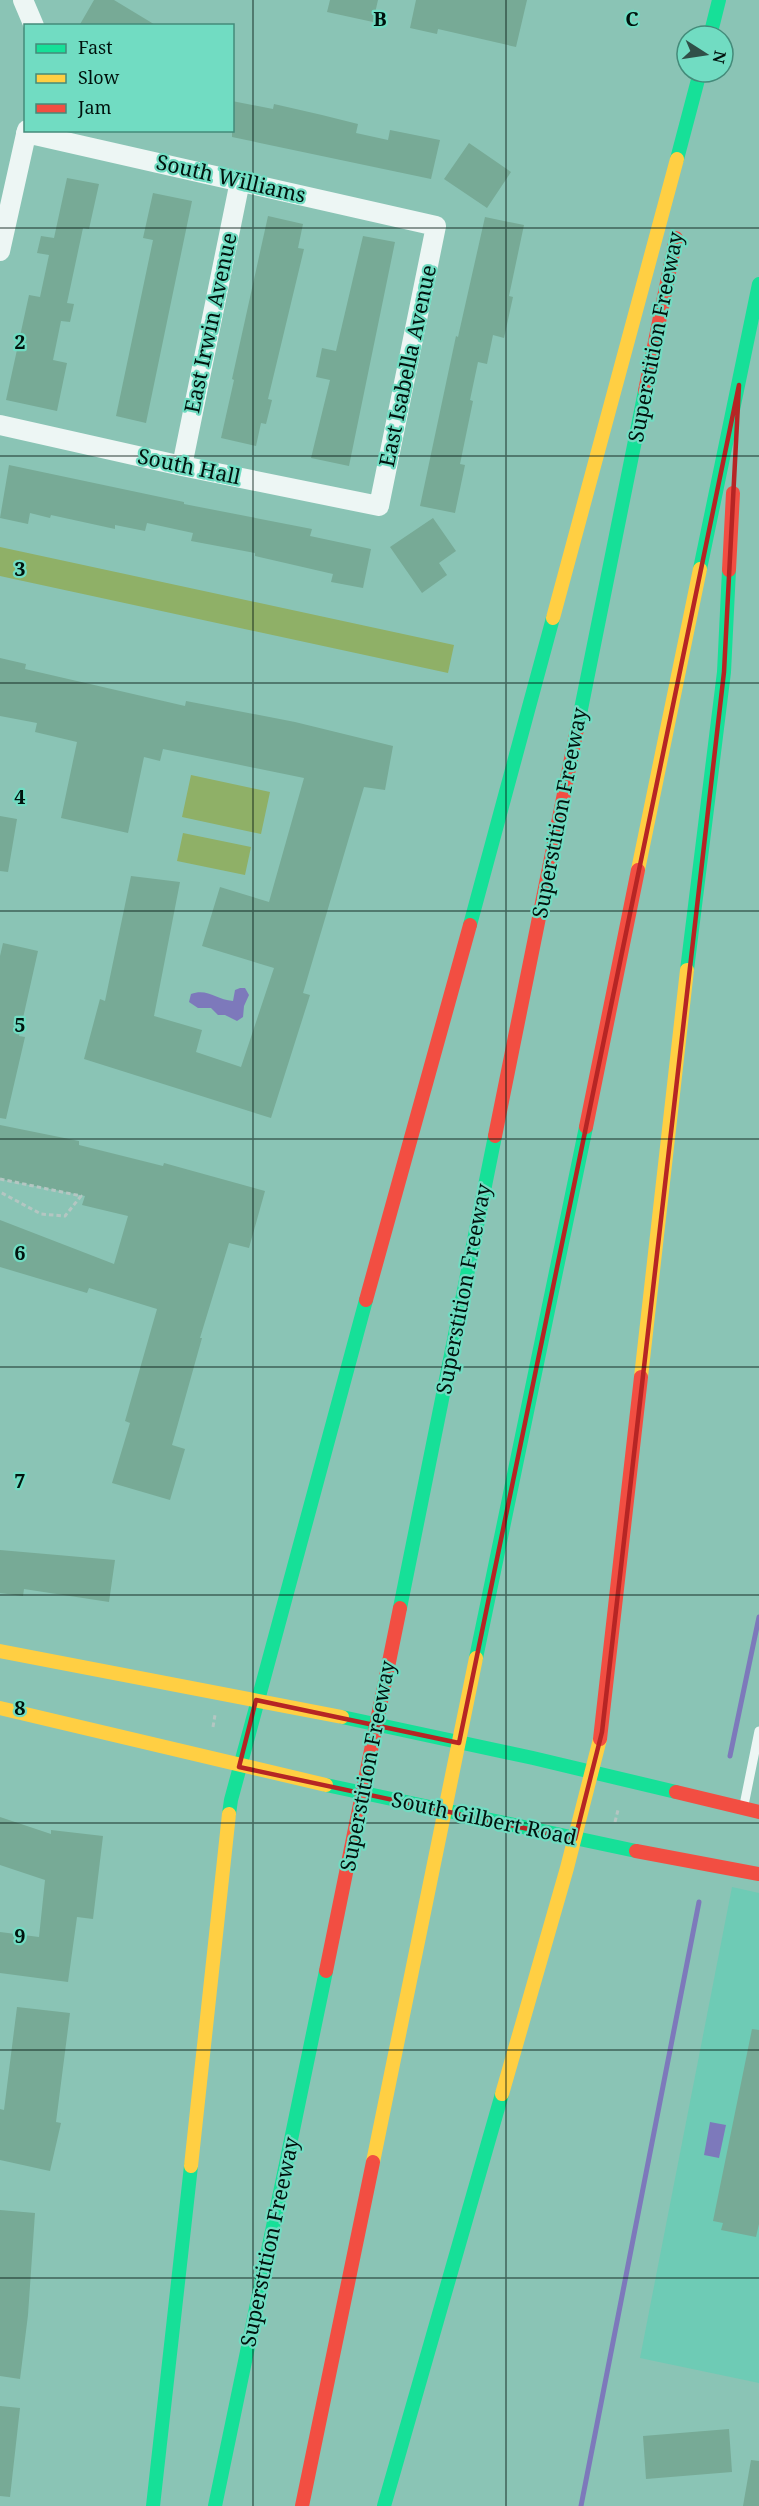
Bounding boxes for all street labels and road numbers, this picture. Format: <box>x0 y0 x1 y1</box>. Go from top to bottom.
street label: South Williams <box>154 147 309 209</box>
street label: Superstition Freeway <box>621 229 689 444</box>
street label: East Irwin Avenue <box>177 230 243 416</box>
street label: East Isabella Avenue <box>372 262 442 469</box>
street label: South Hall <box>135 441 244 491</box>
street label: Superstition Freeway <box>525 705 593 920</box>
street label: Superstition Freeway <box>429 1181 497 1396</box>
street label: Superstition Freeway <box>333 1658 401 1873</box>
street label: South Gilbert Road <box>389 1785 580 1851</box>
street label: Superstition Freeway <box>233 2134 305 2349</box>

